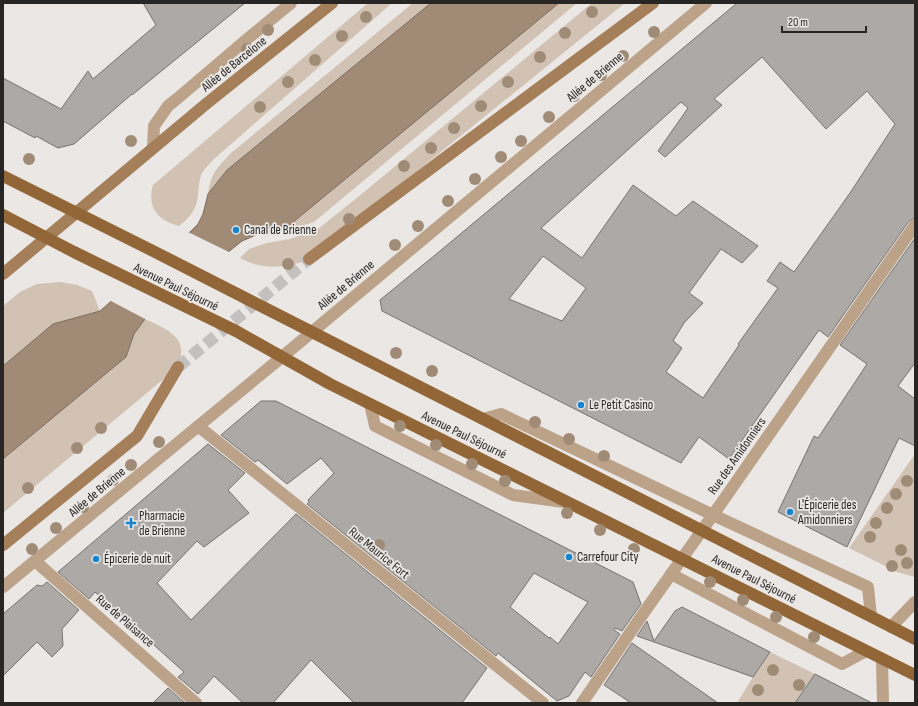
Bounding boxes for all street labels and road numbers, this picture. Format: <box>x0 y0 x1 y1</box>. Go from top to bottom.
street label: Allée de Barcelone <box>197 33 270 96</box>
street label: Allée de Brienne <box>563 49 627 106</box>
street label: Allée de Brienne <box>314 257 378 314</box>
street label: Avenue Paul Séjourné <box>130 259 221 314</box>
street label: Avenue Paul Séjourné <box>418 407 509 462</box>
street label: Rue des Amidonniers <box>704 414 770 498</box>
street label: Allée de Brienne <box>65 464 129 521</box>
street label: Rue Maurice Fort <box>345 524 413 582</box>
street label: Avenue Paul Séjourné <box>708 550 799 607</box>
street label: Rue de Plaisance <box>92 591 158 651</box>

